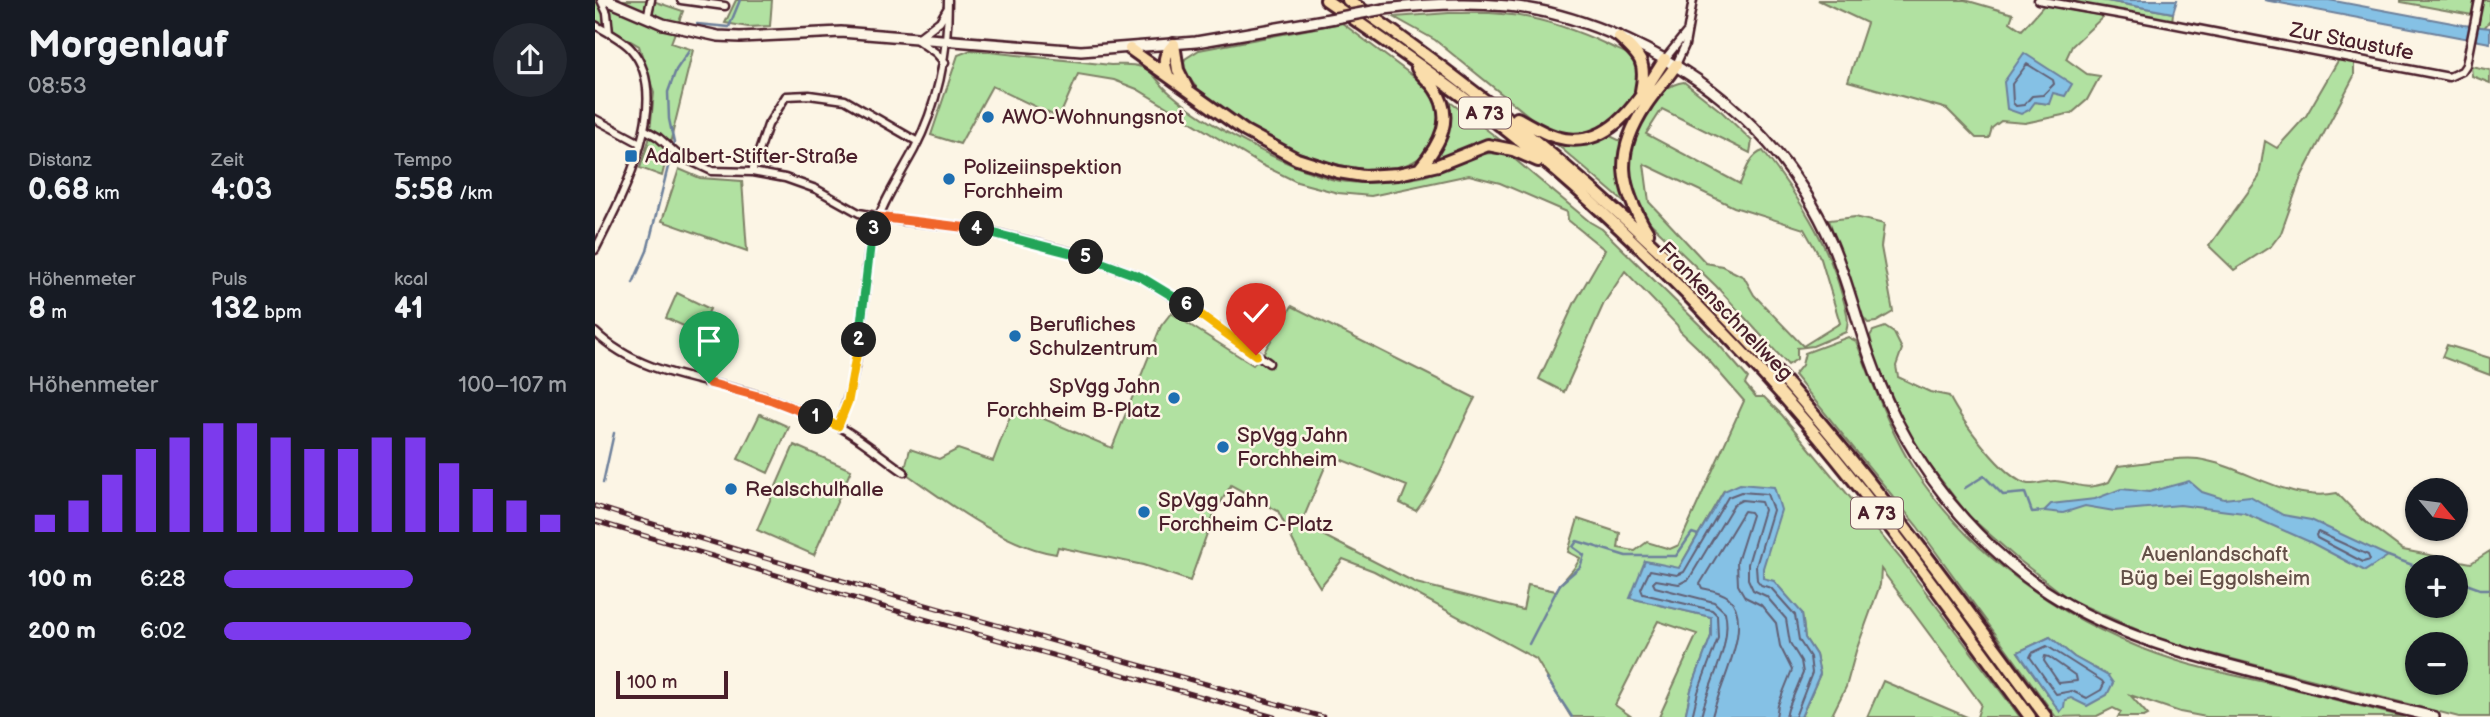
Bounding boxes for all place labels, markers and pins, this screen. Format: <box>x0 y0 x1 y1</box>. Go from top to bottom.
place label: AWO-Wohnungsnot <box>1002 105 1185 130</box>
marker: AWO-Wohnungsnot <box>980 109 996 125</box>
place label: Adalbert-Stifter-Straße <box>645 144 858 169</box>
marker: Adalbert-Stifter-Straße <box>623 148 639 164</box>
place label: Polizeiinspektion Forchheim <box>963 155 1122 204</box>
marker: Polizeiinspektion Forchheim <box>941 171 957 187</box>
pin: 3 <box>857 212 891 246</box>
pin: 4 <box>959 212 995 246</box>
pin: 5 <box>1069 240 1103 274</box>
pin <box>1226 283 1286 355</box>
pin: 6 <box>1169 288 1205 322</box>
pin <box>679 311 739 383</box>
place label: Berufliches Schulzentrum <box>1029 312 1158 361</box>
pin: 2 <box>841 322 877 358</box>
marker: Berufliches Schulzentrum <box>1007 328 1023 344</box>
place label: SpVgg Jahn Forchheim B-Platz <box>986 374 1161 423</box>
marker: SpVgg Jahn Forchheim B-Platz <box>1166 390 1182 406</box>
pin: 1 <box>799 400 833 434</box>
place label: SpVgg Jahn Forchheim <box>1237 423 1348 472</box>
marker: SpVgg Jahn Forchheim <box>1215 439 1231 455</box>
place label: Realschulhalle <box>745 477 884 502</box>
marker: Realschulhalle <box>723 481 739 497</box>
place label: SpVgg Jahn Forchheim C-Platz <box>1158 488 1333 537</box>
marker: SpVgg Jahn Forchheim C-Platz <box>1136 504 1152 520</box>

